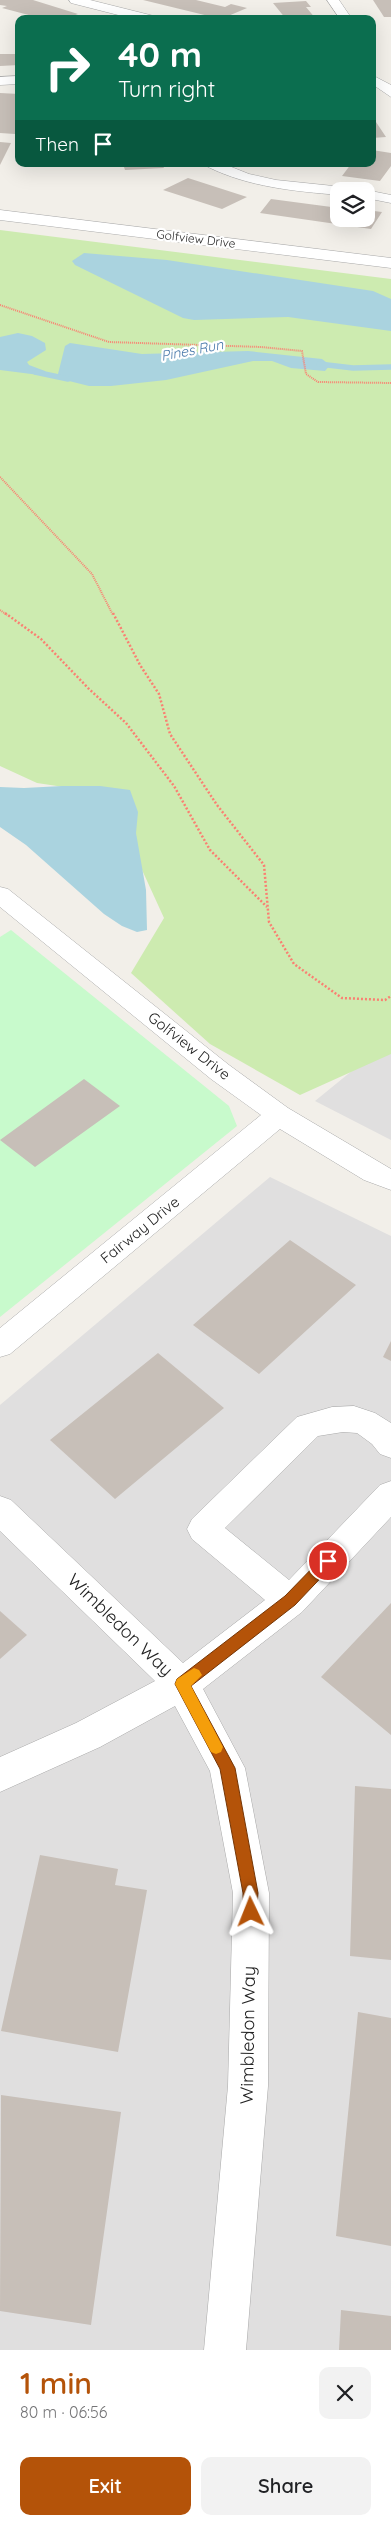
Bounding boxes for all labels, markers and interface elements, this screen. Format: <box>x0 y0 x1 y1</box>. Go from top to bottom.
text: 40 m <box>118 32 202 76</box>
icon: right <box>35 35 100 100</box>
text: Turn right <box>118 75 215 103</box>
icon: arrive <box>89 130 117 158</box>
text: Then <box>35 132 79 156</box>
map controls <box>330 182 375 227</box>
button: layers <box>330 182 375 227</box>
street label: Golfview Drive <box>156 226 237 251</box>
water label: Pines Run <box>159 335 226 365</box>
street label: Golfview Drive <box>144 1007 234 1084</box>
street label: Fairway Drive <box>96 1192 183 1267</box>
pin <box>307 1540 349 1582</box>
icon: arrive <box>314 1547 342 1575</box>
street label: Wimbledon Way <box>63 1568 178 1681</box>
position arrow <box>224 1885 276 1937</box>
street label: Wimbledon Way <box>235 1966 260 2104</box>
text: 1 min <box>20 2364 92 2402</box>
button: close <box>319 2367 371 2419</box>
text: 80 m · 06:56 <box>20 2402 107 2422</box>
button: Exit <box>20 2457 191 2515</box>
button: Share <box>201 2457 371 2515</box>

